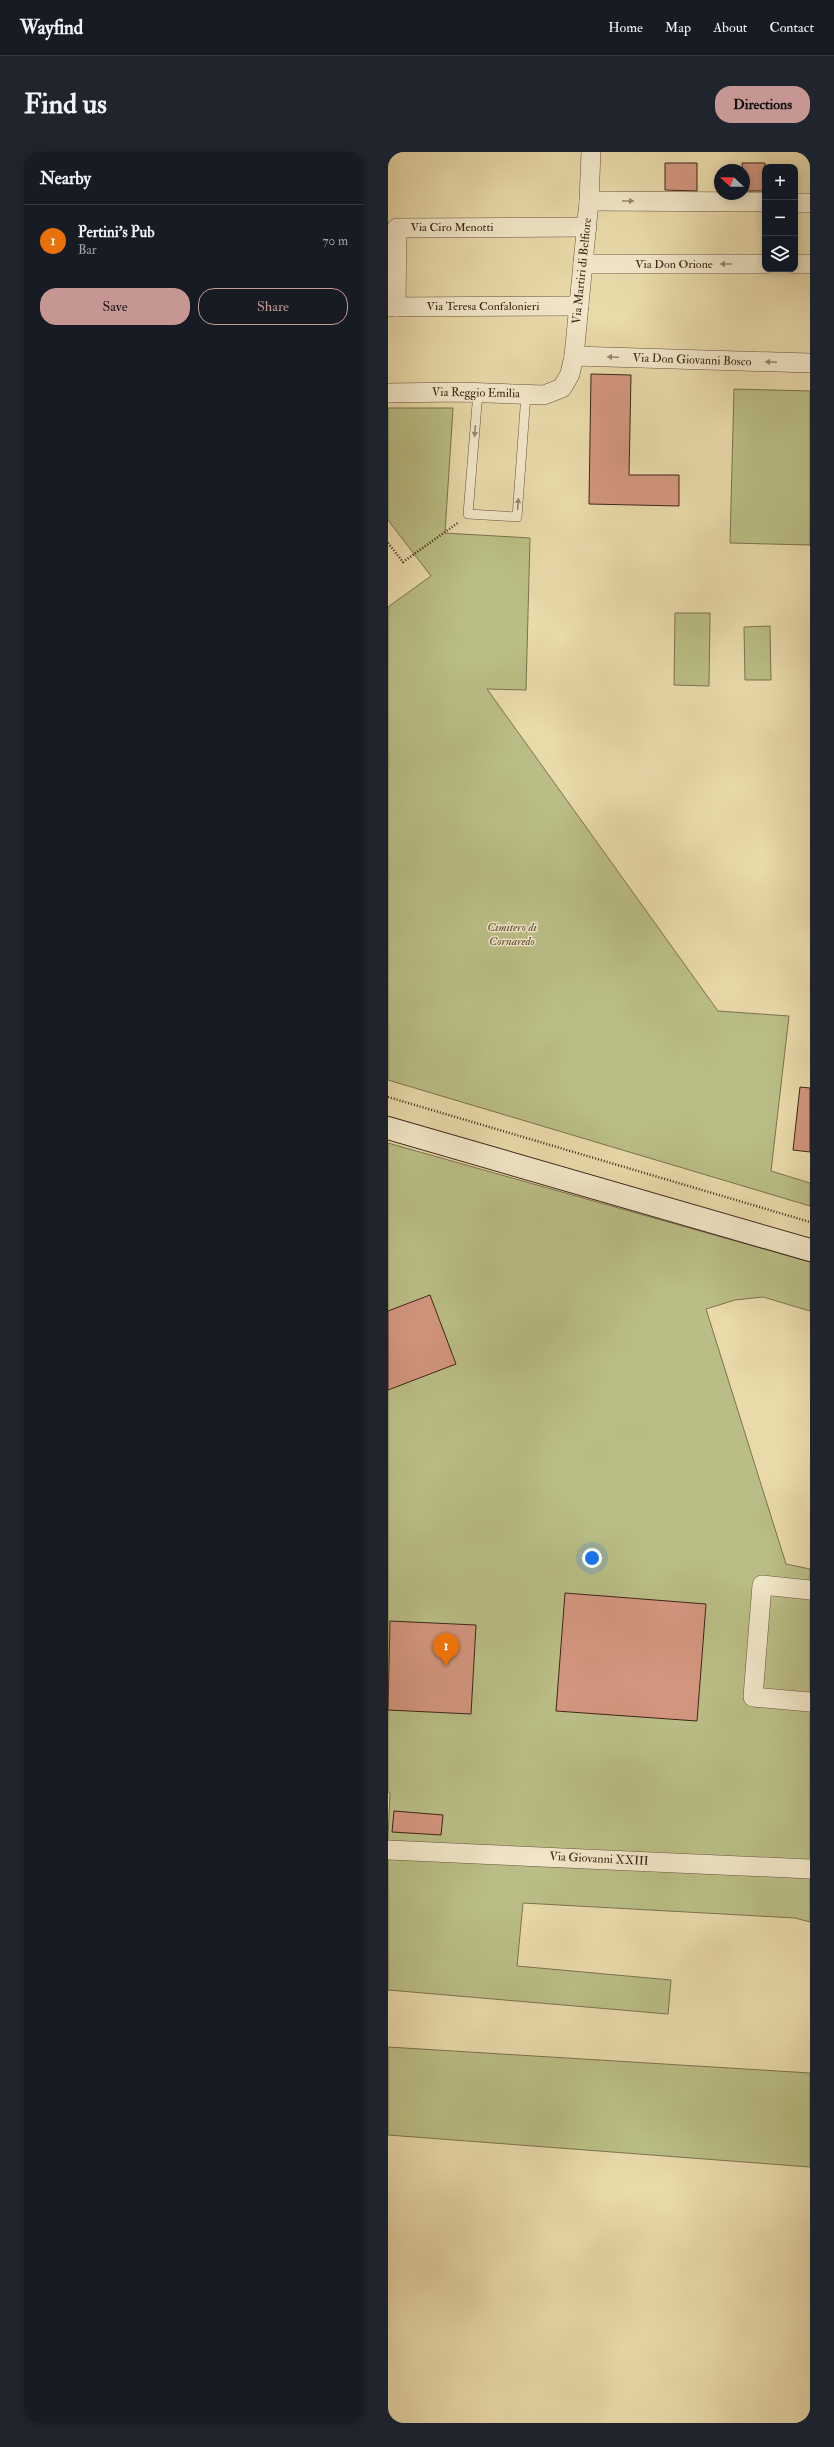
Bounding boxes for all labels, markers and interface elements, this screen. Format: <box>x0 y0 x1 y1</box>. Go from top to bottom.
text: Wayfind <box>20 16 83 40</box>
text: Home <box>608 19 643 36</box>
text: Map <box>665 19 691 36</box>
text: About <box>713 19 747 36</box>
text: Contact <box>769 19 814 36</box>
button: Directions <box>715 86 810 123</box>
text: Find us <box>24 87 107 122</box>
north arrow <box>714 164 750 200</box>
map controls <box>762 164 798 272</box>
button: + <box>762 164 798 200</box>
text: Nearby <box>40 168 91 189</box>
one-way arrow <box>622 198 635 204</box>
button: − <box>762 200 798 236</box>
street label: Via Martiri di Belfiore <box>569 217 595 325</box>
street label: Via Ciro Menotti <box>410 220 494 235</box>
text: Pertini's Pub <box>78 223 155 242</box>
text: 1 <box>51 233 55 249</box>
text: 70 m <box>323 233 348 249</box>
button: layers <box>762 236 798 272</box>
text: Bar <box>78 242 97 258</box>
street label: Via Don Orione <box>635 257 713 272</box>
one-way arrow <box>719 261 732 267</box>
button: Save <box>40 288 190 325</box>
button: Share <box>198 288 348 325</box>
street label: Via Teresa Confalonieri <box>427 299 539 314</box>
street label: Via Don Giovanni Bosco <box>632 350 752 370</box>
one-way arrow <box>607 354 619 361</box>
one-way arrow <box>764 359 777 365</box>
street label: Via Reggio Emilia <box>432 385 521 401</box>
one-way arrow <box>471 425 478 437</box>
one-way arrow <box>514 498 521 510</box>
park label: Cimitero di Cornaredo <box>487 920 538 949</box>
your location <box>582 1548 602 1568</box>
pin: 1 <box>433 1633 459 1666</box>
street label: Via Giovanni XXIII <box>549 1849 649 1869</box>

